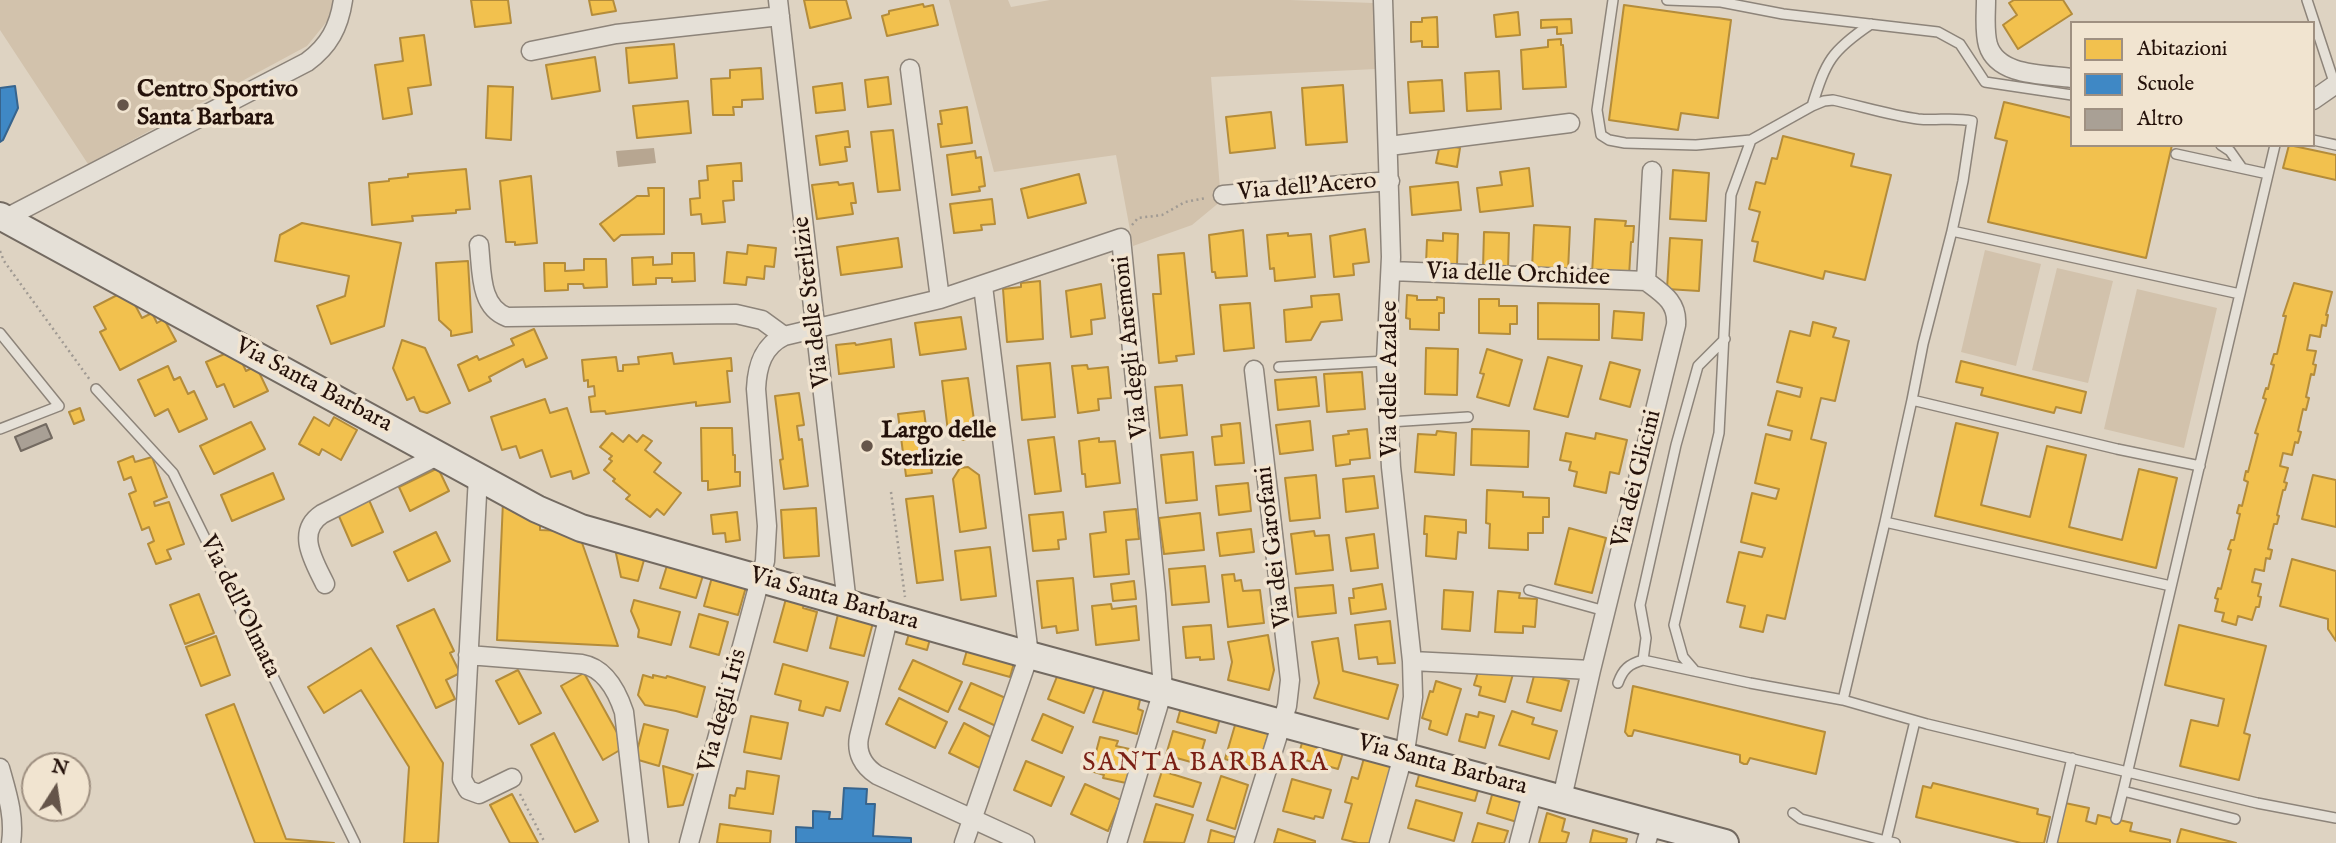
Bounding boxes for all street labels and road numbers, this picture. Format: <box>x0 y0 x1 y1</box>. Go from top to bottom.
street label: Via dell'Acero <box>1236 168 1378 208</box>
street label: Via delle Sterlizie <box>788 215 838 389</box>
street label: Via degli Anemoni <box>1108 254 1156 440</box>
street label: Via delle Orchidee <box>1426 258 1610 294</box>
street label: Via delle Azalee <box>1377 300 1405 458</box>
street label: Via Santa Barbara <box>229 332 397 440</box>
street label: Via dei Glicini <box>1607 407 1669 551</box>
street label: Via dei Garofani <box>1251 465 1299 629</box>
street label: Via dell'Olmata <box>192 531 286 683</box>
street label: Via Santa Barbara <box>746 562 922 638</box>
street label: Via degli Iris <box>694 646 754 776</box>
street label: Via Santa Barbara <box>1354 730 1530 802</box>

